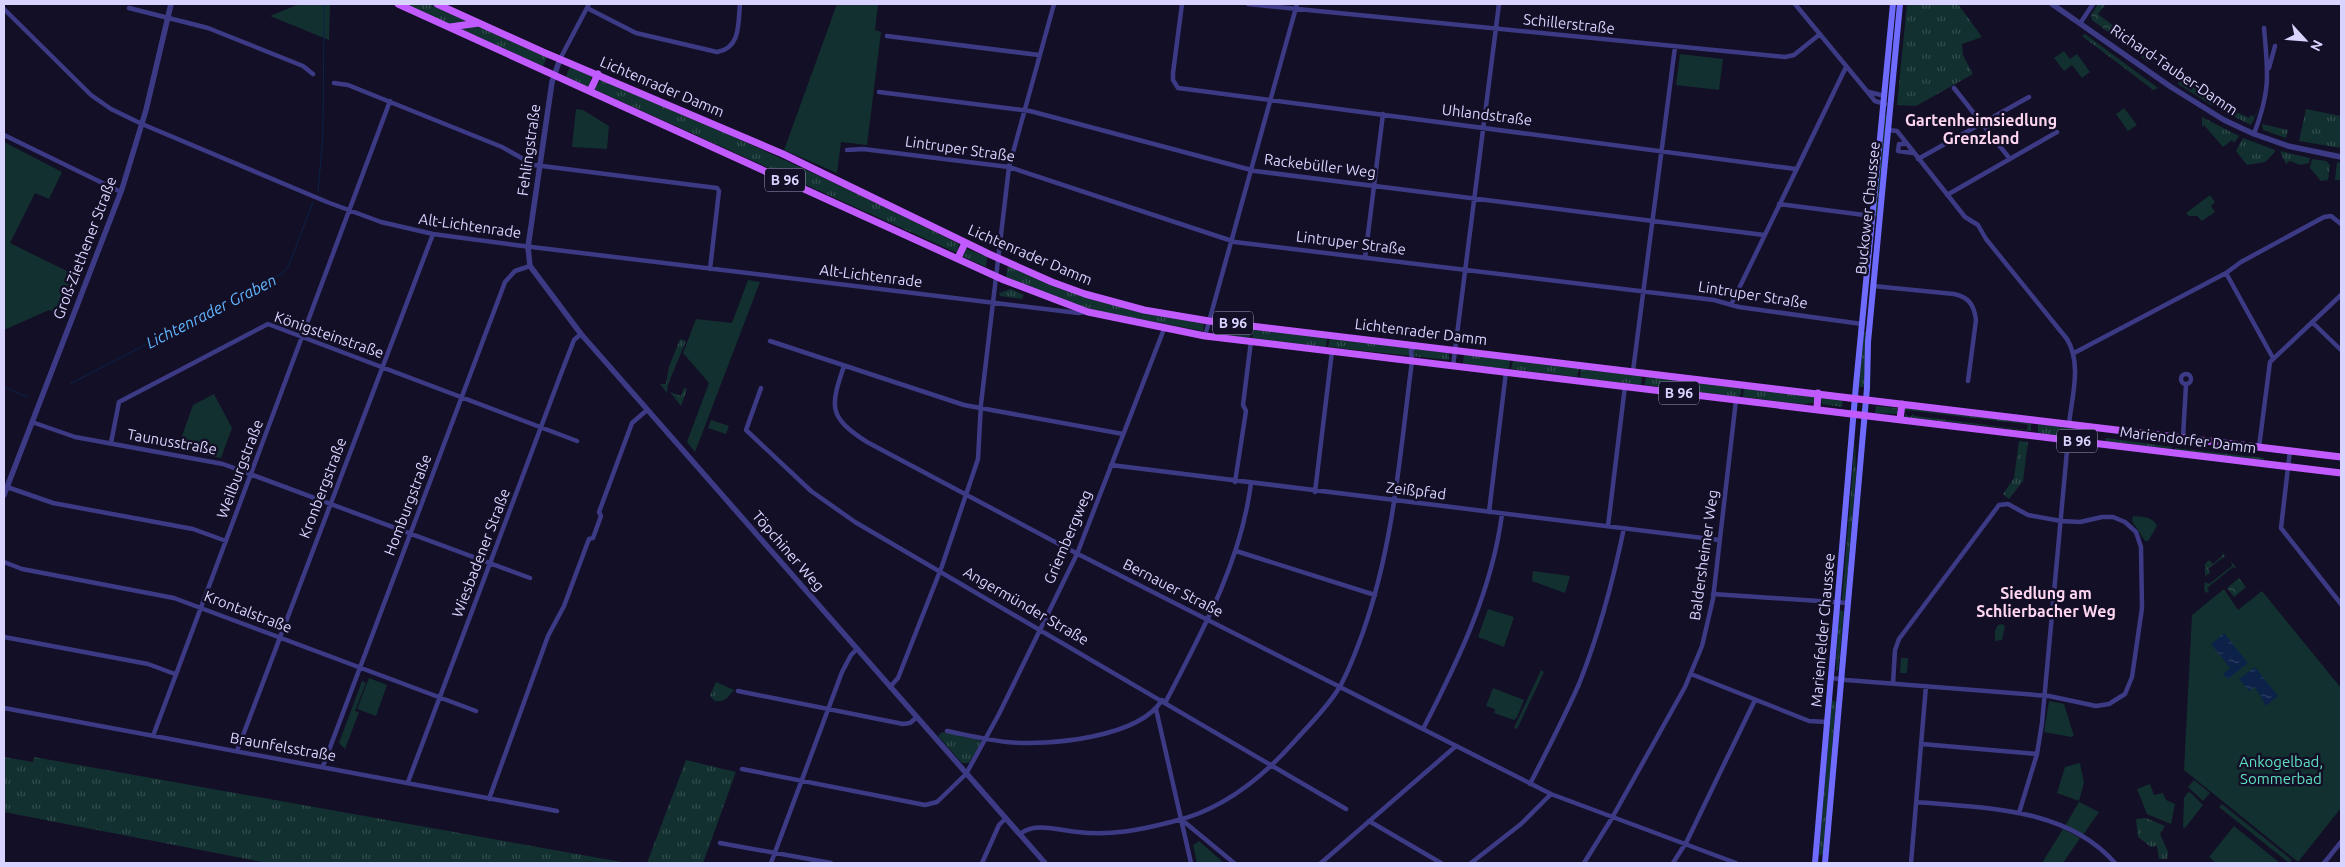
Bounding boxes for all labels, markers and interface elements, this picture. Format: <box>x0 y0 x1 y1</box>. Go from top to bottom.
street label: Schillerstraße <box>1522 10 1616 37</box>
north arrow <box>2280 15 2330 65</box>
street label: Richard-Tauber-Damm <box>2108 21 2241 118</box>
text: N <box>2307 37 2326 54</box>
street label: Lichtenrader Damm <box>598 53 727 120</box>
street label: Uhlandstraße <box>1441 101 1533 128</box>
street label: Fehlingstraße <box>514 103 543 197</box>
district label: Gartenheimsiedlung Grenzland <box>1905 111 2057 147</box>
street label: Lintruper Straße <box>904 132 1016 165</box>
street label: Buckower Chaussee <box>1852 141 1883 275</box>
street label: Rackebüller Weg <box>1263 150 1377 181</box>
road number: B 96 <box>765 168 805 192</box>
street label: Groß-Ziethener Straße <box>49 174 120 322</box>
street label: Alt-Lichtenrade <box>418 210 522 241</box>
street label: Lichtenrader Damm <box>966 221 1095 288</box>
street label: Lintruper Straße <box>1295 227 1407 258</box>
street label: Alt-Lichtenrade <box>819 261 923 290</box>
water label: Lichtenrader Graben <box>143 270 279 352</box>
street label: Lintruper Straße <box>1697 277 1809 312</box>
street label: Königsteinstraße <box>272 308 386 361</box>
road number: B 96 <box>1213 312 1253 334</box>
street label: Lichtenrader Damm <box>1354 315 1488 348</box>
road number: B 96 <box>1659 382 1699 404</box>
street label: Weilburgstraße <box>213 417 266 521</box>
street label: Mariendorfer Damm <box>2119 423 2257 456</box>
street label: Taunusstraße <box>126 425 218 458</box>
road number: B 96 <box>2057 430 2097 452</box>
street label: Kronbergstraße <box>295 435 350 541</box>
street label: Homburgstraße <box>380 452 435 558</box>
street label: Zeißpfad <box>1385 478 1447 503</box>
street label: Wiesbadener Straße <box>448 486 513 620</box>
street label: Griembergweg <box>1040 487 1095 586</box>
street label: Baldersheimer Weg <box>1686 488 1721 621</box>
street label: Töpchiner Weg <box>749 507 828 594</box>
street label: Marienfelder Chaussee <box>1807 552 1838 708</box>
street label: Bernauer Straße <box>1120 555 1226 620</box>
street label: Angermünder Straße <box>961 563 1092 648</box>
district label: Siedlung am Schlierbacher Weg <box>1976 584 2116 620</box>
street label: Krontalstraße <box>202 587 295 636</box>
street label: Braunfelsstraße <box>229 729 338 764</box>
park label: Ankogelbad, Sommerbad <box>2239 753 2323 787</box>

